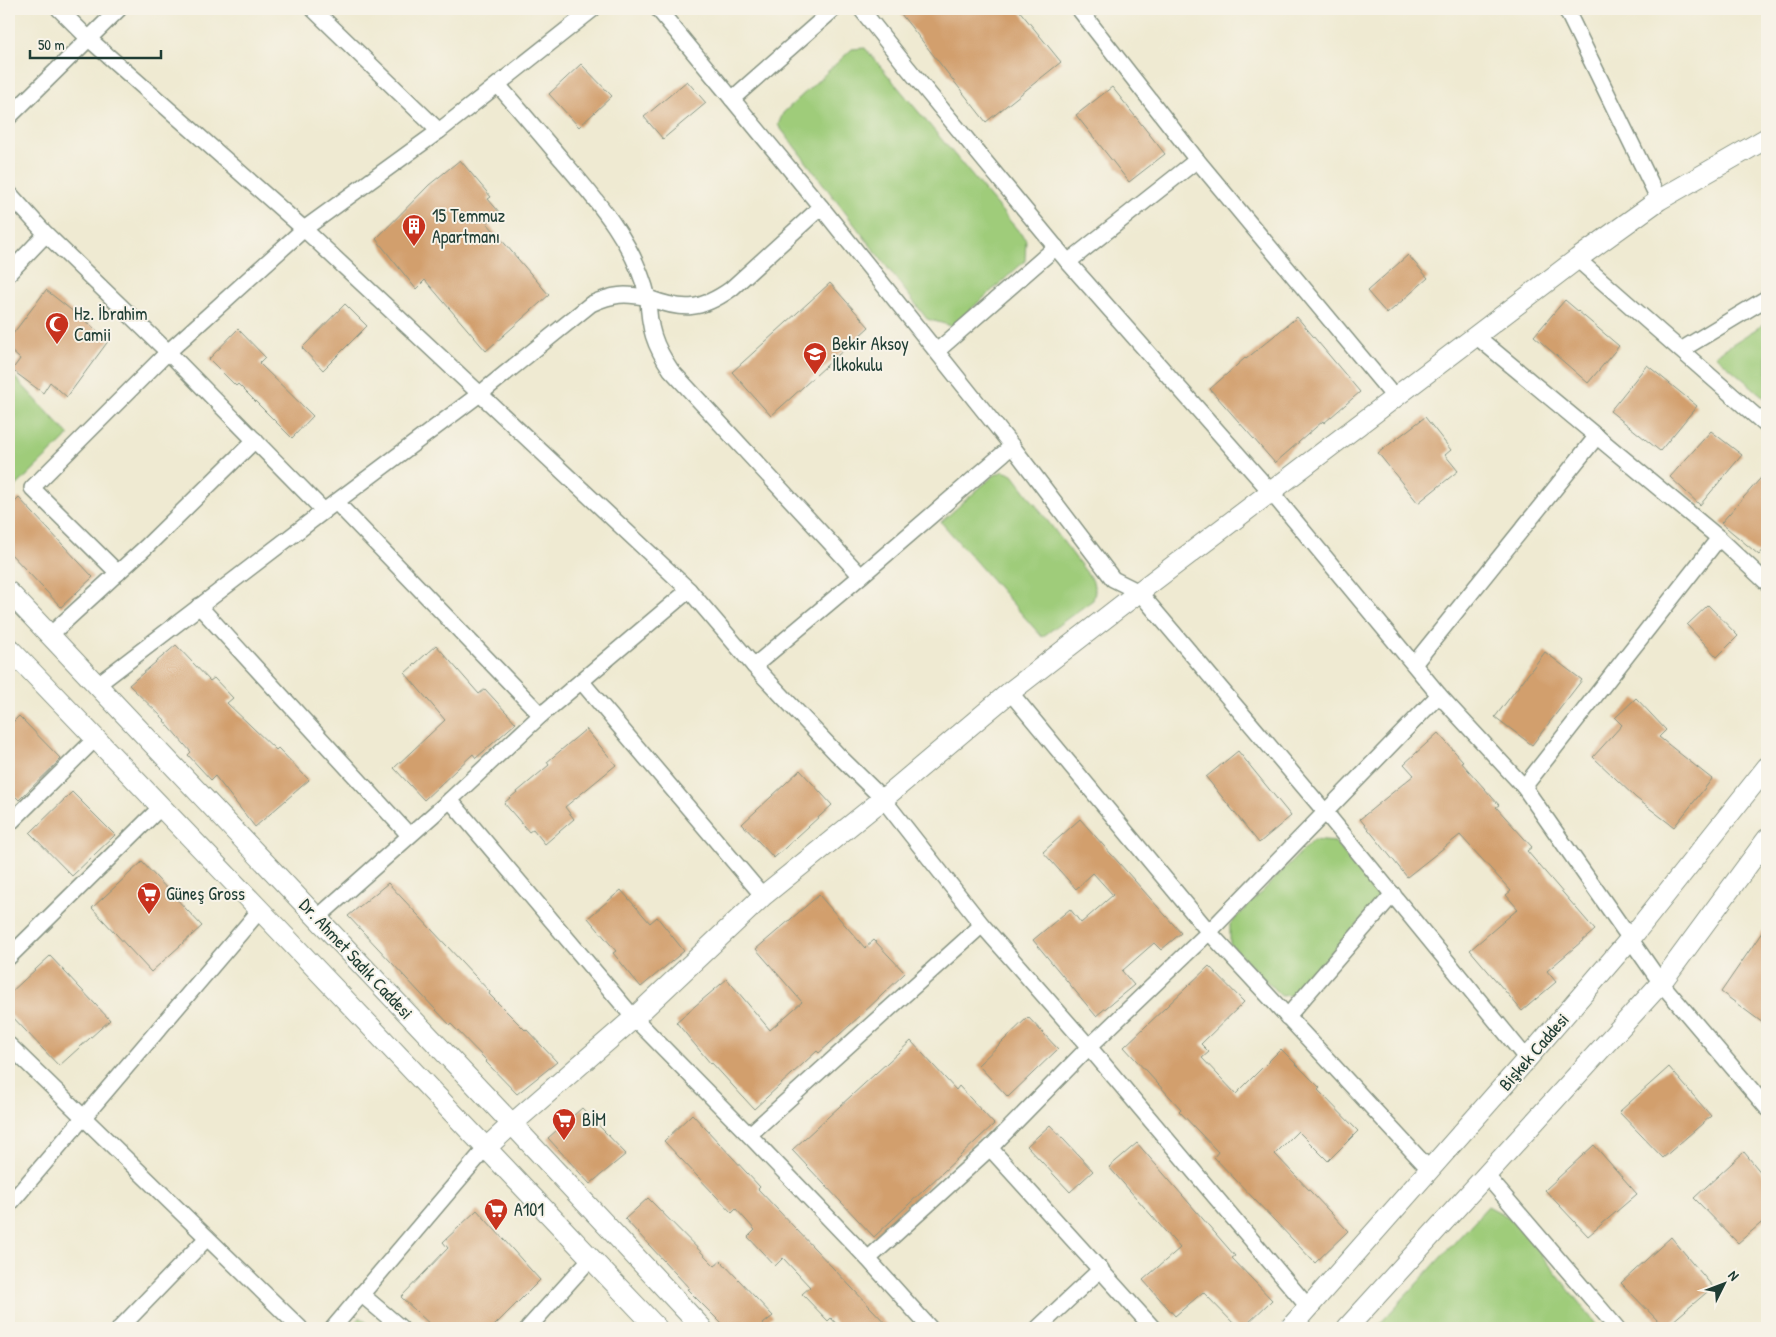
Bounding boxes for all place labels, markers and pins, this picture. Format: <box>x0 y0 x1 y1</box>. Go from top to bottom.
place label: 15 Temmuz Apartmanı <box>432 203 506 249</box>
building icon: 15 Temmuz Apartmanı <box>401 213 427 247</box>
place label: Hz. İbrahim Camii <box>74 301 148 347</box>
mosque icon: Hz. İbrahim Camii <box>44 311 70 345</box>
place label: Bekir Aksoy İlkokulu <box>832 331 909 377</box>
school or university icon: Bekir Aksoy İlkokulu <box>802 341 828 375</box>
supermarket icon: Güneş Gross <box>136 881 162 915</box>
place label: Güneş Gross <box>166 881 245 906</box>
supermarket icon: BİM <box>551 1107 577 1141</box>
place label: BİM <box>582 1107 606 1132</box>
supermarket icon: A101 <box>483 1197 509 1231</box>
place label: A101 <box>514 1197 544 1222</box>

